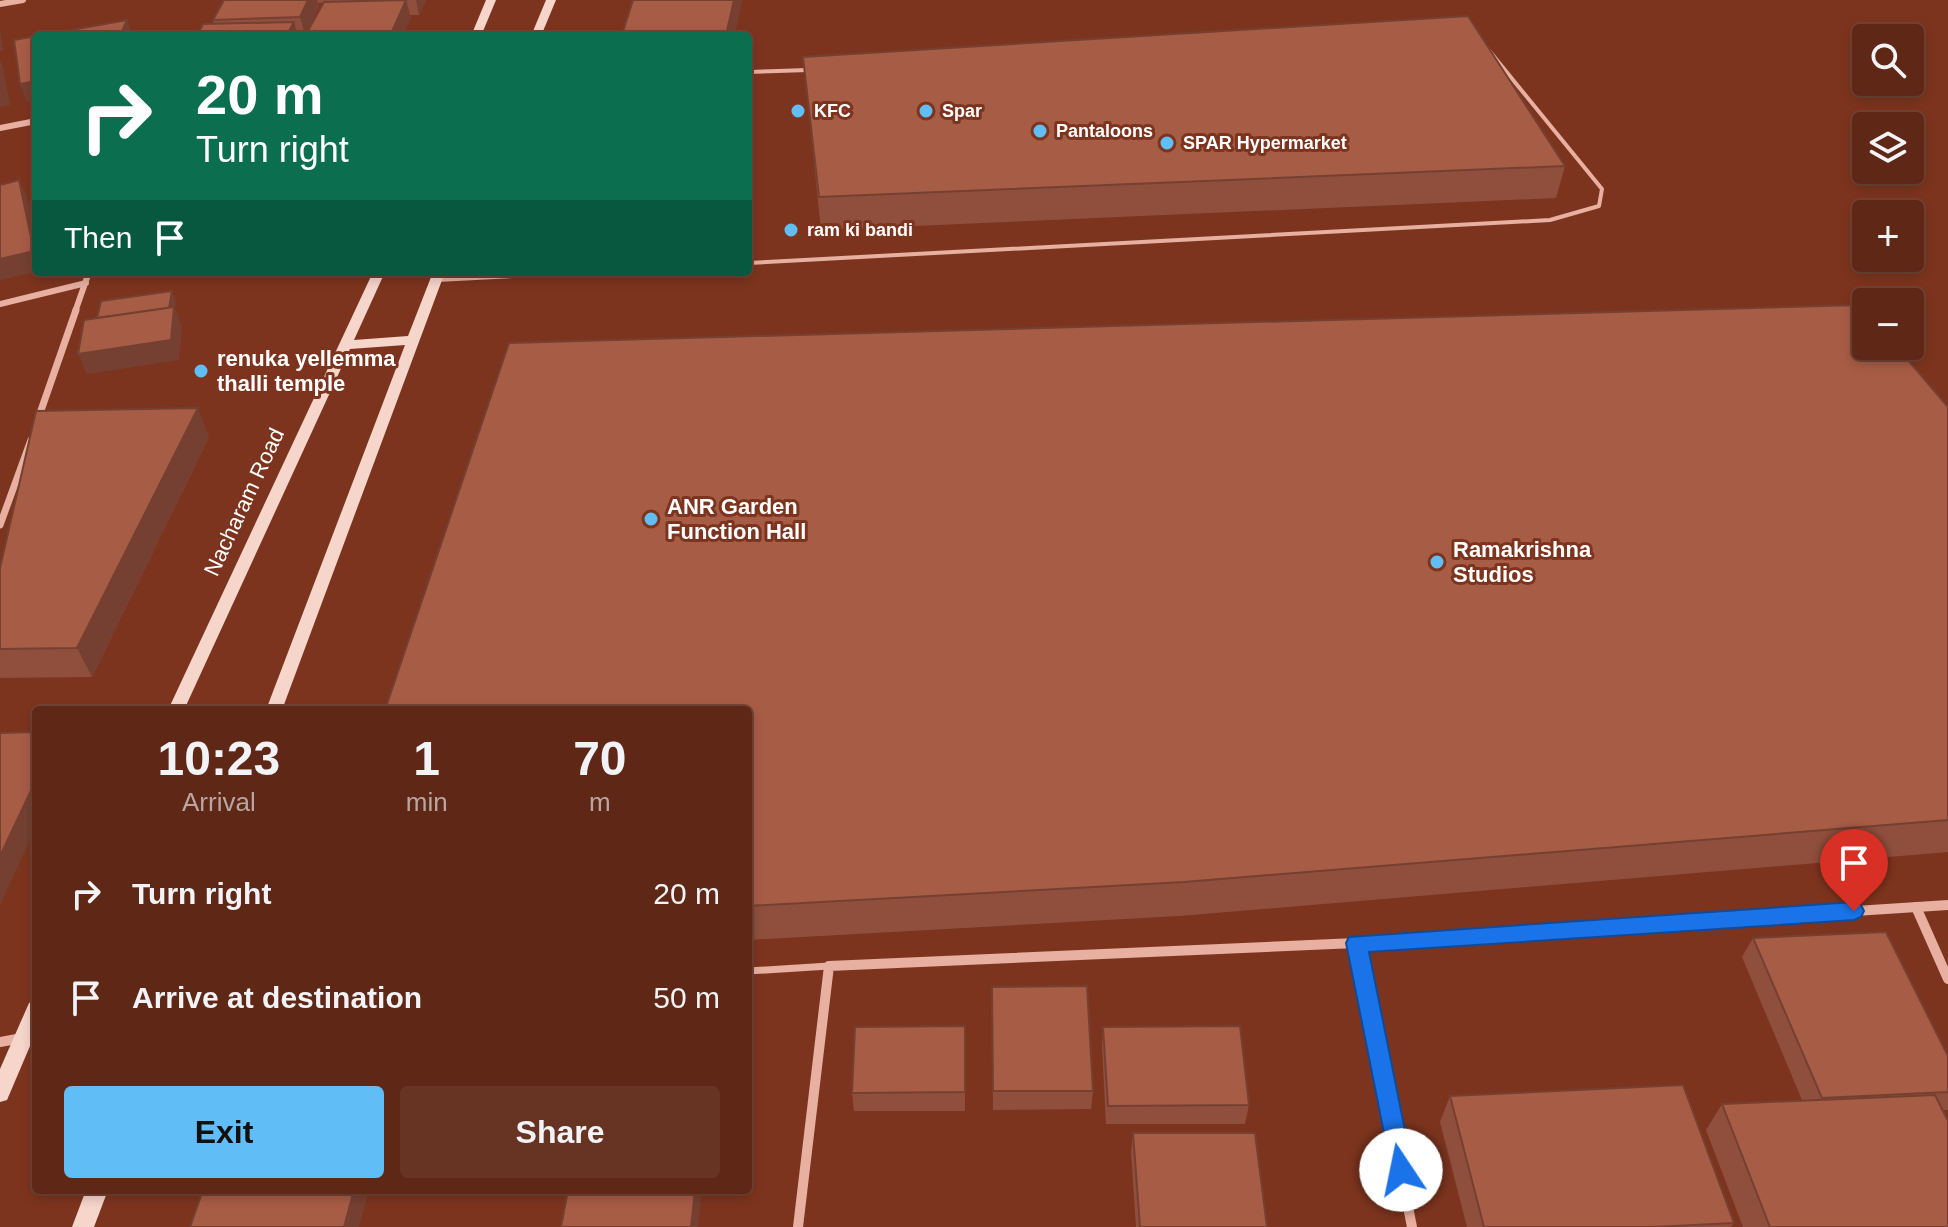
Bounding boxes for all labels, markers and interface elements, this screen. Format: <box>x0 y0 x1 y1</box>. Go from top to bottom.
map controls <box>1852 24 1924 360</box>
button: search <box>1852 24 1924 96</box>
text: 20 m <box>196 63 324 126</box>
icon: right <box>64 64 168 168</box>
place label: KFC <box>814 101 851 121</box>
place label: Spar <box>942 101 982 121</box>
marker: KFC <box>789 102 807 120</box>
marker: Spar <box>917 102 935 120</box>
button: layers <box>1852 112 1924 184</box>
place label: Pantaloons <box>1056 121 1153 141</box>
marker: Pantaloons <box>1031 122 1049 140</box>
text: Turn right <box>196 129 349 170</box>
place label: SPAR Hypermarket <box>1183 133 1347 153</box>
marker: SPAR Hypermarket <box>1158 134 1176 152</box>
button: + <box>1852 200 1924 272</box>
icon: arrive <box>148 216 192 260</box>
place label: ram ki bandi <box>807 220 913 240</box>
text: Then <box>64 221 132 254</box>
marker: ram ki bandi <box>782 221 800 239</box>
button: − <box>1852 288 1924 360</box>
place label: renuka yellemma thalli temple <box>217 346 396 396</box>
marker: renuka yellemma thalli temple <box>192 362 210 380</box>
street label: Nacharam Road <box>199 424 289 580</box>
place label: ANR Garden Function Hall <box>667 494 806 544</box>
marker: ANR Garden Function Hall <box>642 510 660 528</box>
place label: Ramakrishna Studios <box>1453 537 1592 587</box>
marker: Ramakrishna Studios <box>1428 553 1446 571</box>
text: 10:23 <box>157 732 280 785</box>
text: 1 <box>413 732 440 785</box>
text: 70 <box>573 732 627 785</box>
text: Arrival <box>182 787 256 817</box>
text: min <box>406 787 448 817</box>
text: m <box>589 787 611 817</box>
pin <box>1820 829 1888 911</box>
icon: arrive <box>1832 841 1876 885</box>
icon: right <box>64 872 108 916</box>
text: Turn right <box>132 877 271 910</box>
text: 20 m <box>653 877 720 910</box>
icon: arrive <box>64 976 108 1020</box>
text: Arrive at destination <box>132 981 422 1014</box>
text: 50 m <box>653 981 720 1014</box>
button: Exit <box>64 1086 384 1178</box>
button: Share <box>400 1086 720 1178</box>
position arrow <box>1359 1128 1443 1212</box>

